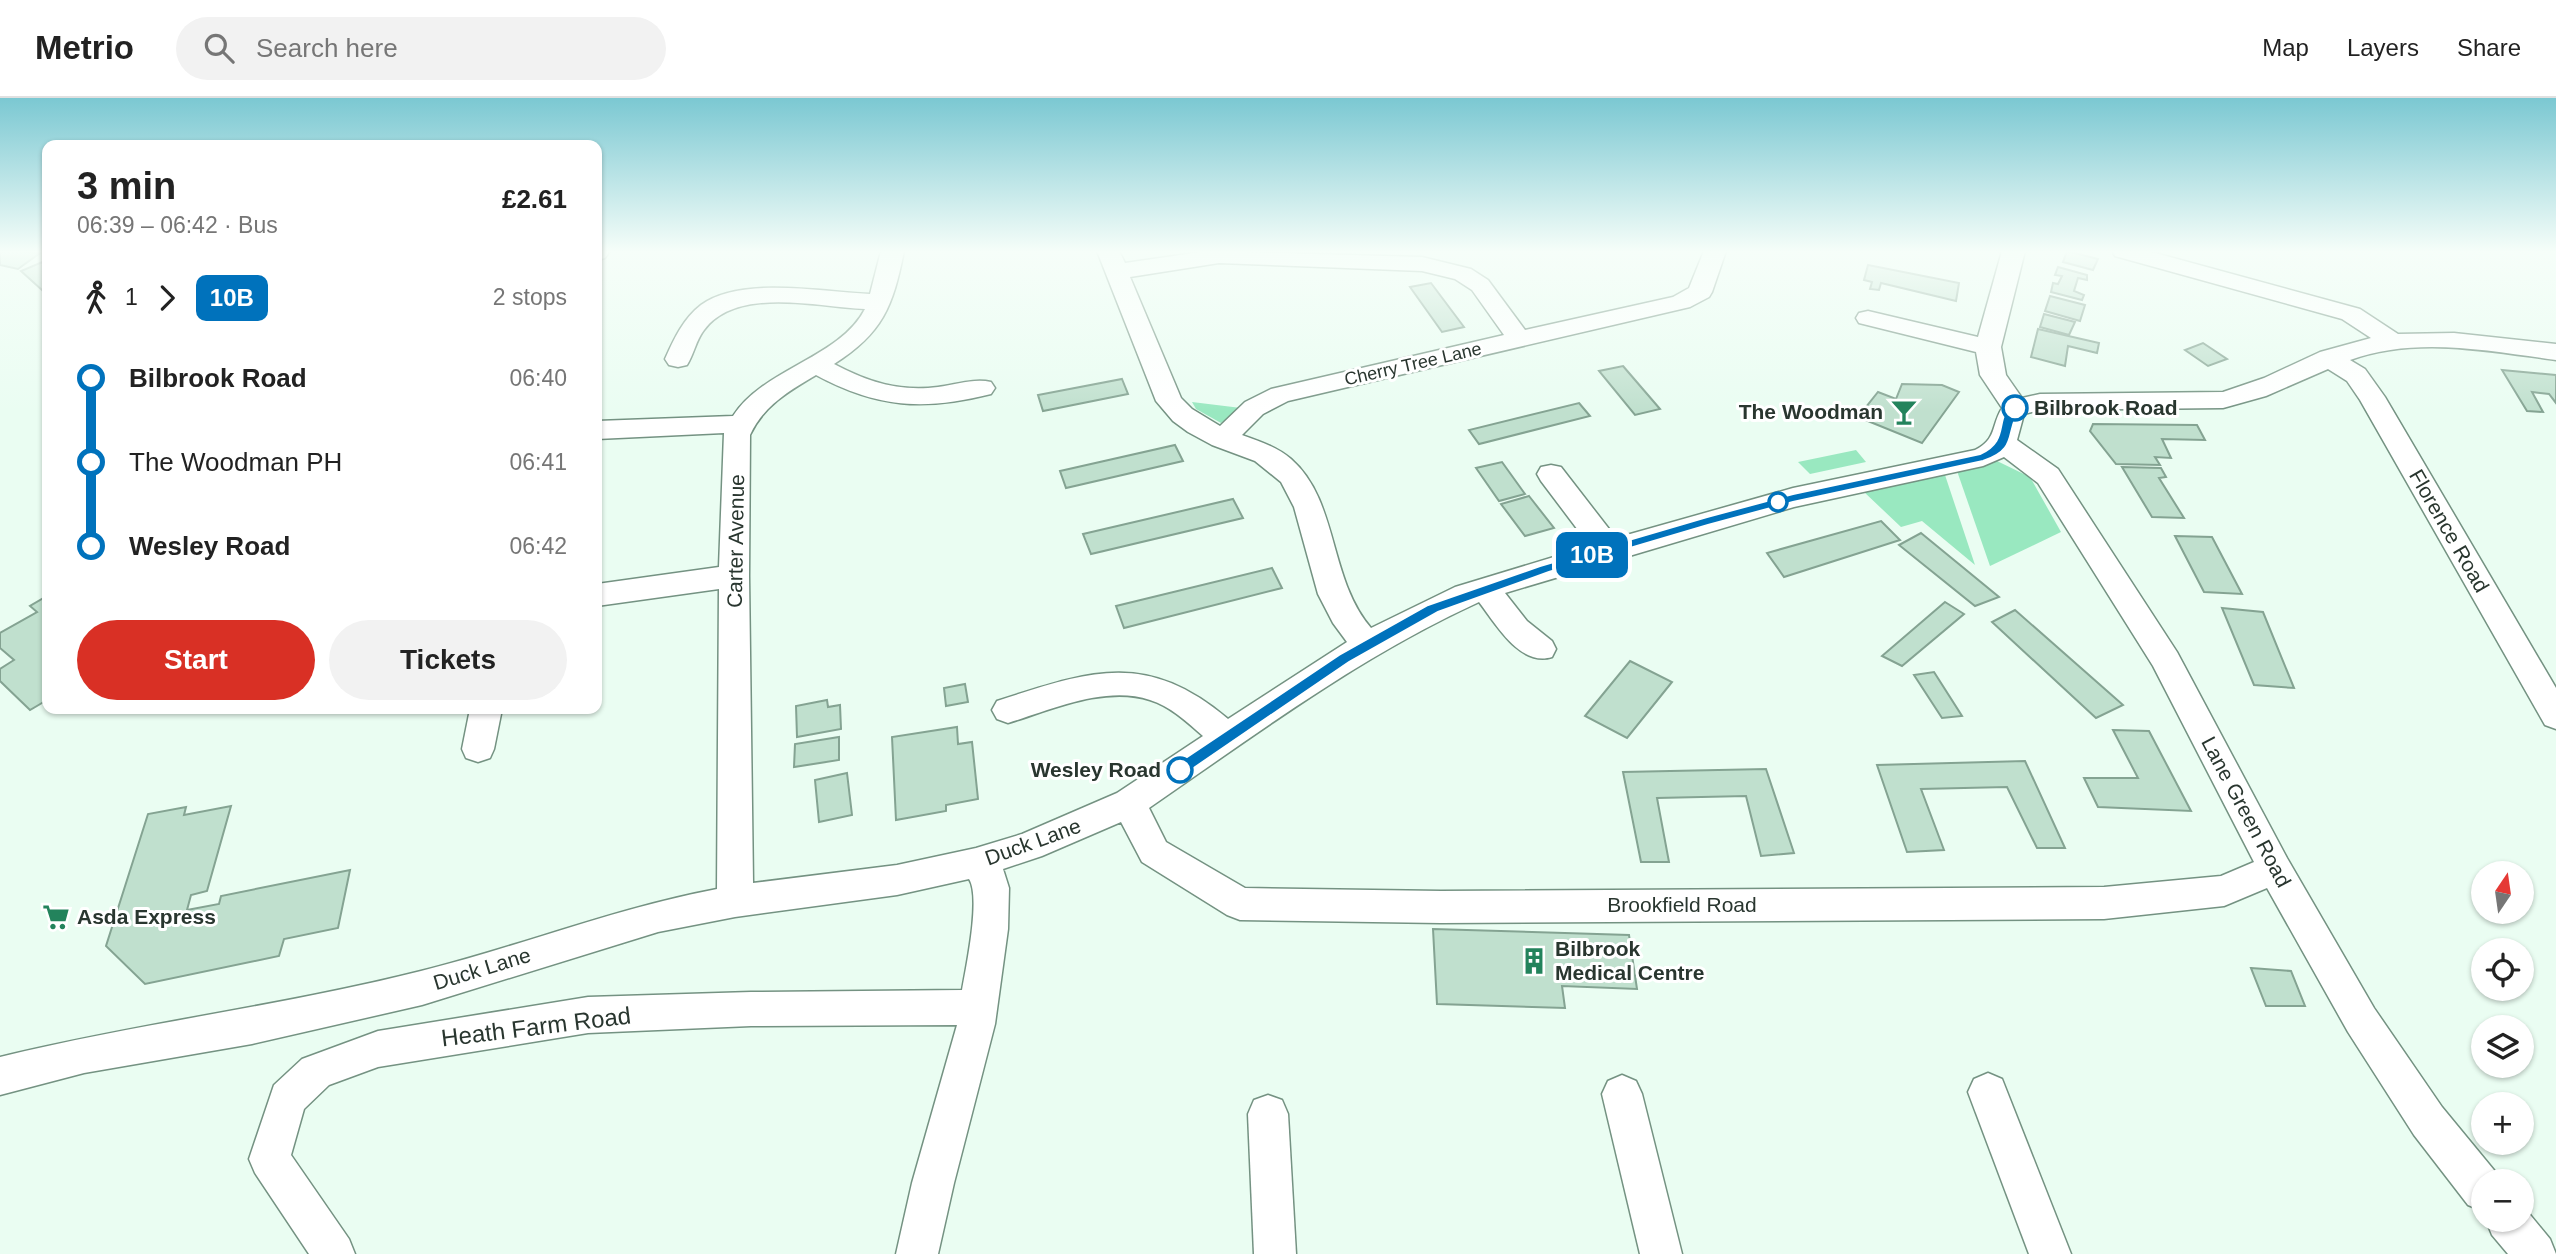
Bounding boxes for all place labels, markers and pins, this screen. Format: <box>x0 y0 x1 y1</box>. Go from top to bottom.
marker: Bilbrook Road <box>2002 395 2028 421</box>
place label: Bilbrook Road <box>2034 396 2178 419</box>
bar icon: The Woodman <box>1889 397 1919 427</box>
place label: The Woodman <box>1739 400 1883 423</box>
unlabelled marker <box>1768 492 1788 512</box>
marker: Wesley Road <box>1167 757 1193 783</box>
place label: Wesley Road <box>1031 758 1161 781</box>
supermarket icon: Asda Express <box>41 902 71 932</box>
place label: Asda Express <box>77 905 216 928</box>
place label: Bilbrook Medical Centre <box>1555 937 1704 984</box>
building icon: Bilbrook Medical Centre <box>1519 946 1549 976</box>

